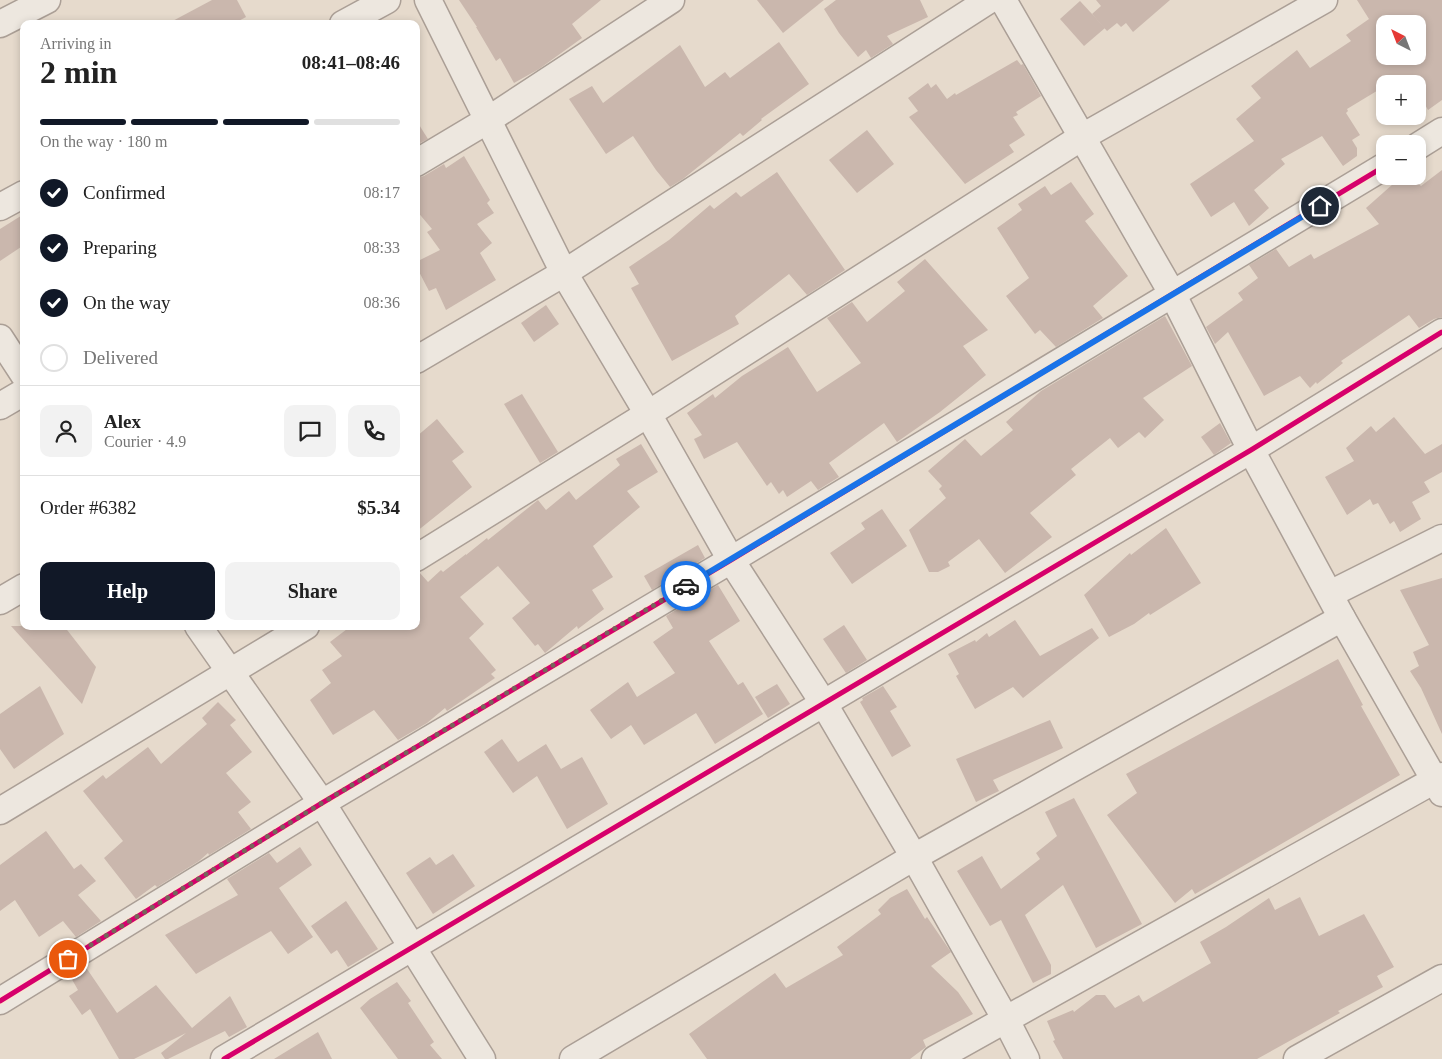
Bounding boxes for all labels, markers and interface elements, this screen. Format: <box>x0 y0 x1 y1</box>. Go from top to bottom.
north arrow <box>1376 15 1426 65</box>
map controls <box>1376 15 1426 185</box>
text: Arriving in <box>40 35 112 52</box>
text: 08:41–08:46 <box>302 52 400 73</box>
text: 2 min <box>40 54 117 90</box>
button: + <box>1376 75 1426 125</box>
text: On the way · 180 m <box>40 133 168 150</box>
button: − <box>1376 135 1426 185</box>
icon: check <box>40 179 68 207</box>
text: Confirmed <box>83 182 165 203</box>
text: 08:17 <box>364 184 400 201</box>
pin <box>1299 185 1341 227</box>
icon: home <box>1306 192 1334 220</box>
icon: check <box>40 234 68 262</box>
text: Preparing <box>83 237 157 258</box>
text: 08:33 <box>364 239 400 256</box>
icon: check <box>40 289 68 317</box>
text: On the way <box>83 292 171 313</box>
text: 08:36 <box>364 294 400 311</box>
text: Delivered <box>83 347 158 368</box>
button: person <box>40 405 92 457</box>
button: chat <box>284 405 336 457</box>
button: phone <box>348 405 400 457</box>
text: Alex <box>104 411 141 432</box>
text: Courier · 4.9 <box>104 433 186 450</box>
text: Order #6382 <box>40 497 137 518</box>
text: $5.34 <box>357 497 400 518</box>
courier <box>661 561 711 611</box>
button: Help <box>40 562 215 620</box>
button: Share <box>225 562 400 620</box>
icon: car <box>672 572 700 600</box>
pin <box>47 938 89 980</box>
icon: bag <box>54 945 82 973</box>

